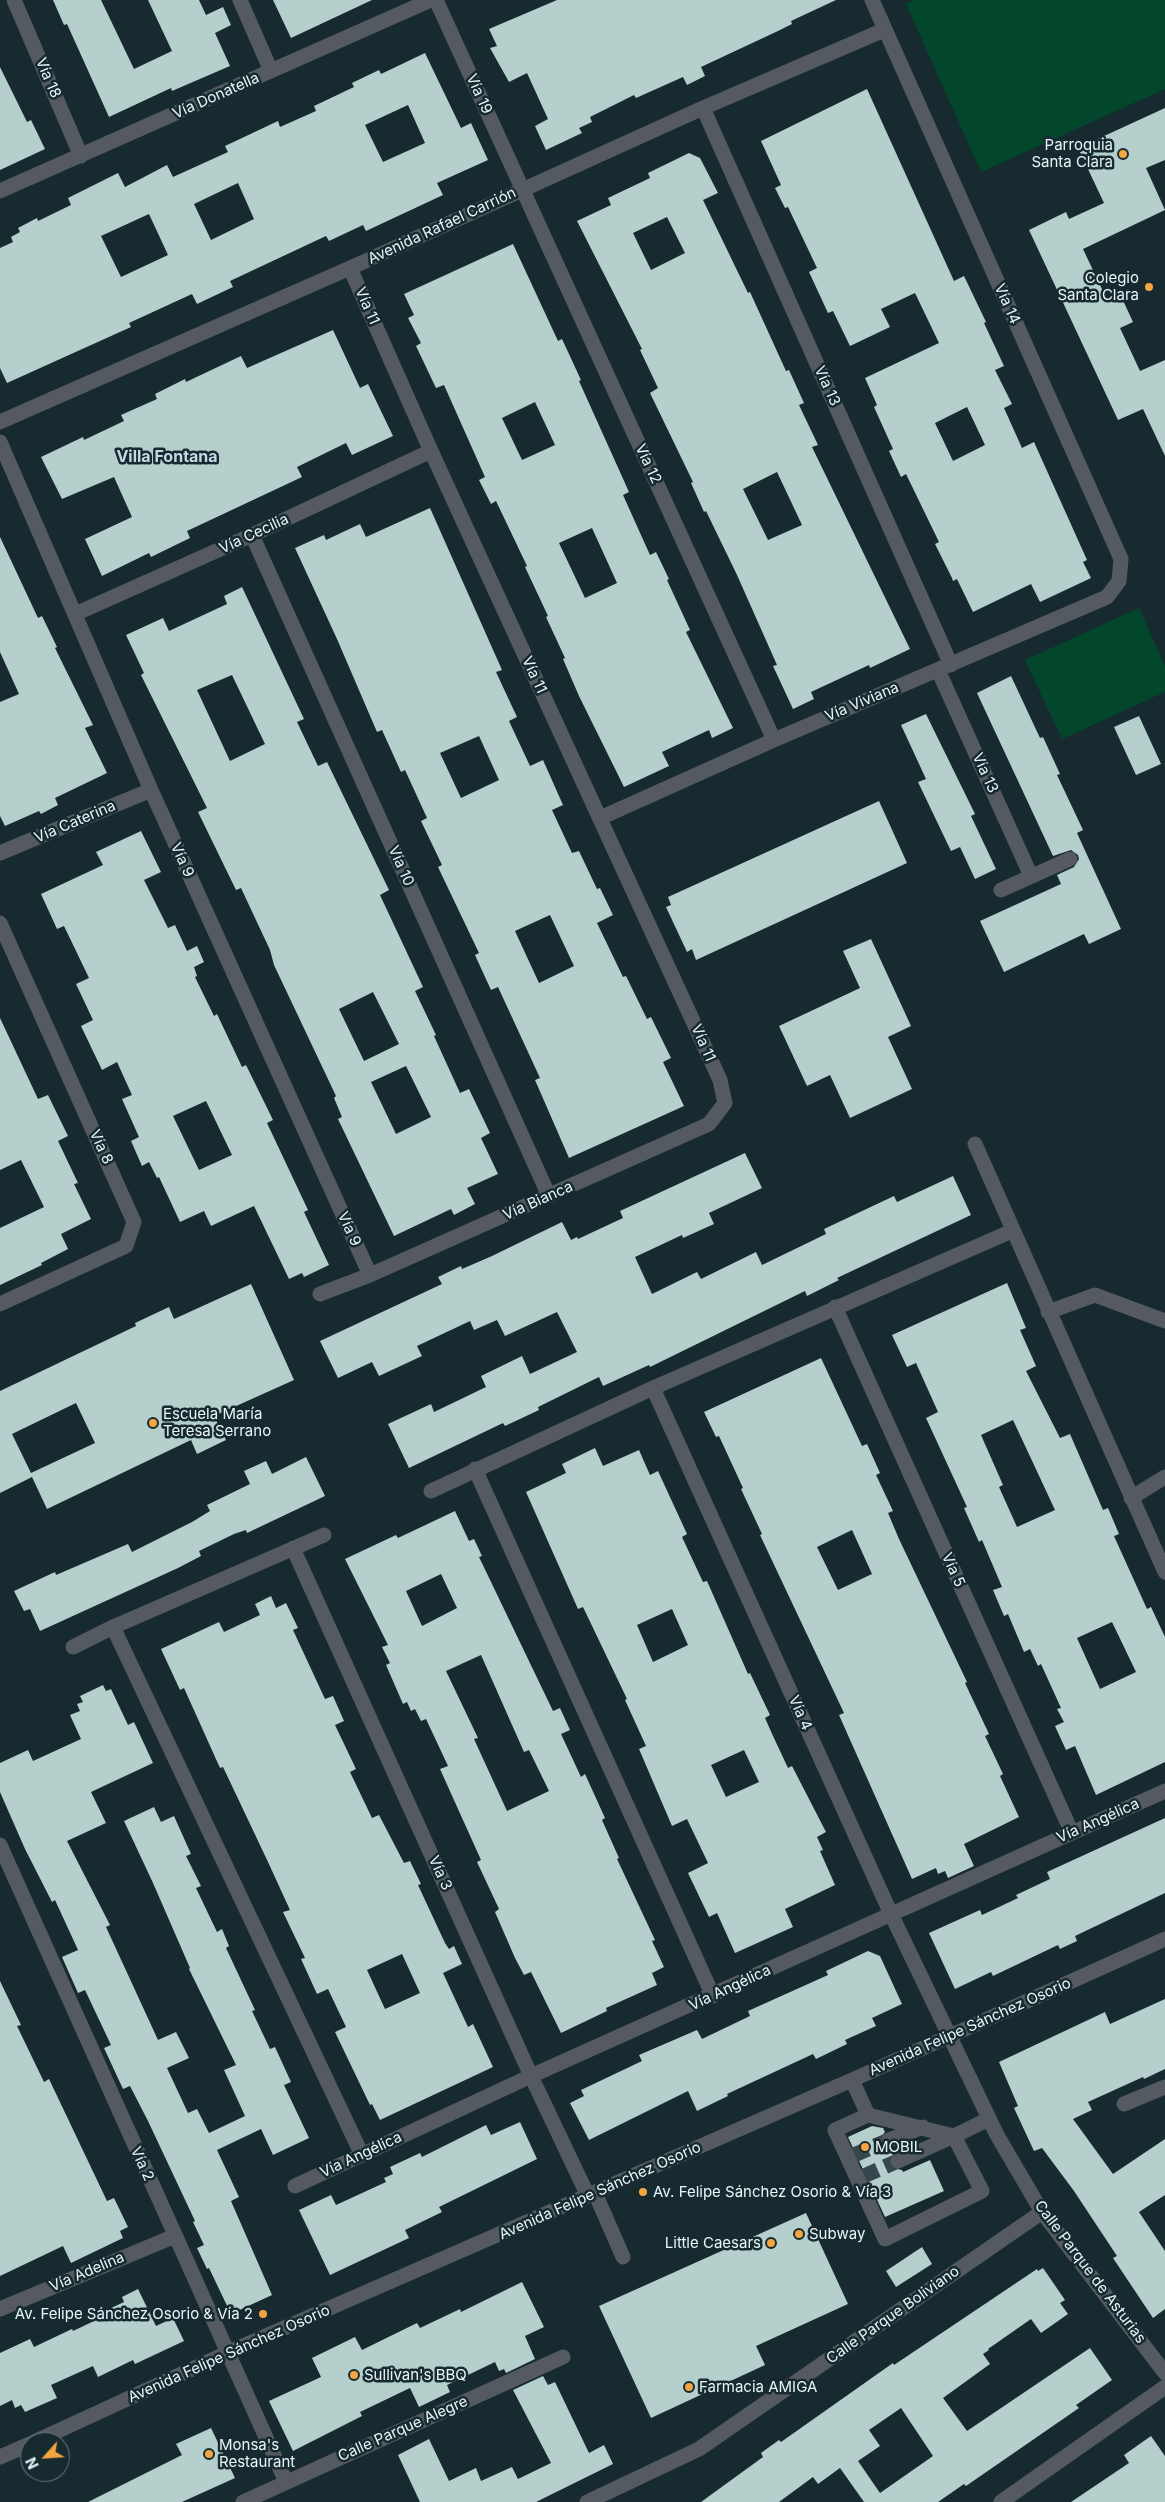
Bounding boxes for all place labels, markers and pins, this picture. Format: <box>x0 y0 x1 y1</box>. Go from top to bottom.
place label: Parroquia Santa Clara <box>1031 136 1113 171</box>
marker: Parroquia Santa Clara <box>1117 148 1129 160</box>
place label: Colegio Santa Clara <box>1057 269 1139 304</box>
marker: Colegio Santa Clara <box>1143 281 1155 293</box>
place label: Escuela María Teresa Serrano <box>163 1405 271 1440</box>
marker: Escuela María Teresa Serrano <box>147 1417 159 1429</box>
place label: MOBIL <box>875 2138 922 2156</box>
marker: MOBIL <box>859 2141 871 2153</box>
place label: Av. Felipe Sánchez Osorio & Vía 3 <box>653 2183 891 2201</box>
marker: Av. Felipe Sánchez Osorio & Vía 3 <box>637 2186 649 2198</box>
place label: Subway <box>809 2225 865 2243</box>
marker: Subway <box>793 2228 805 2240</box>
place label: Little Caesars <box>665 2234 761 2252</box>
marker: Little Caesars <box>765 2237 777 2249</box>
place label: Av. Felipe Sánchez Osorio & Vía 2 <box>15 2305 253 2323</box>
marker: Av. Felipe Sánchez Osorio & Vía 2 <box>257 2308 269 2320</box>
place label: Sullivan's BBQ <box>364 2366 467 2384</box>
marker: Sullivan's BBQ <box>348 2369 360 2381</box>
place label: Farmacia AMIGA <box>699 2378 817 2396</box>
marker: Farmacia AMIGA <box>683 2381 695 2393</box>
place label: Monsa's Restaurant <box>219 2436 295 2471</box>
marker: Monsa's Restaurant <box>203 2448 215 2460</box>

